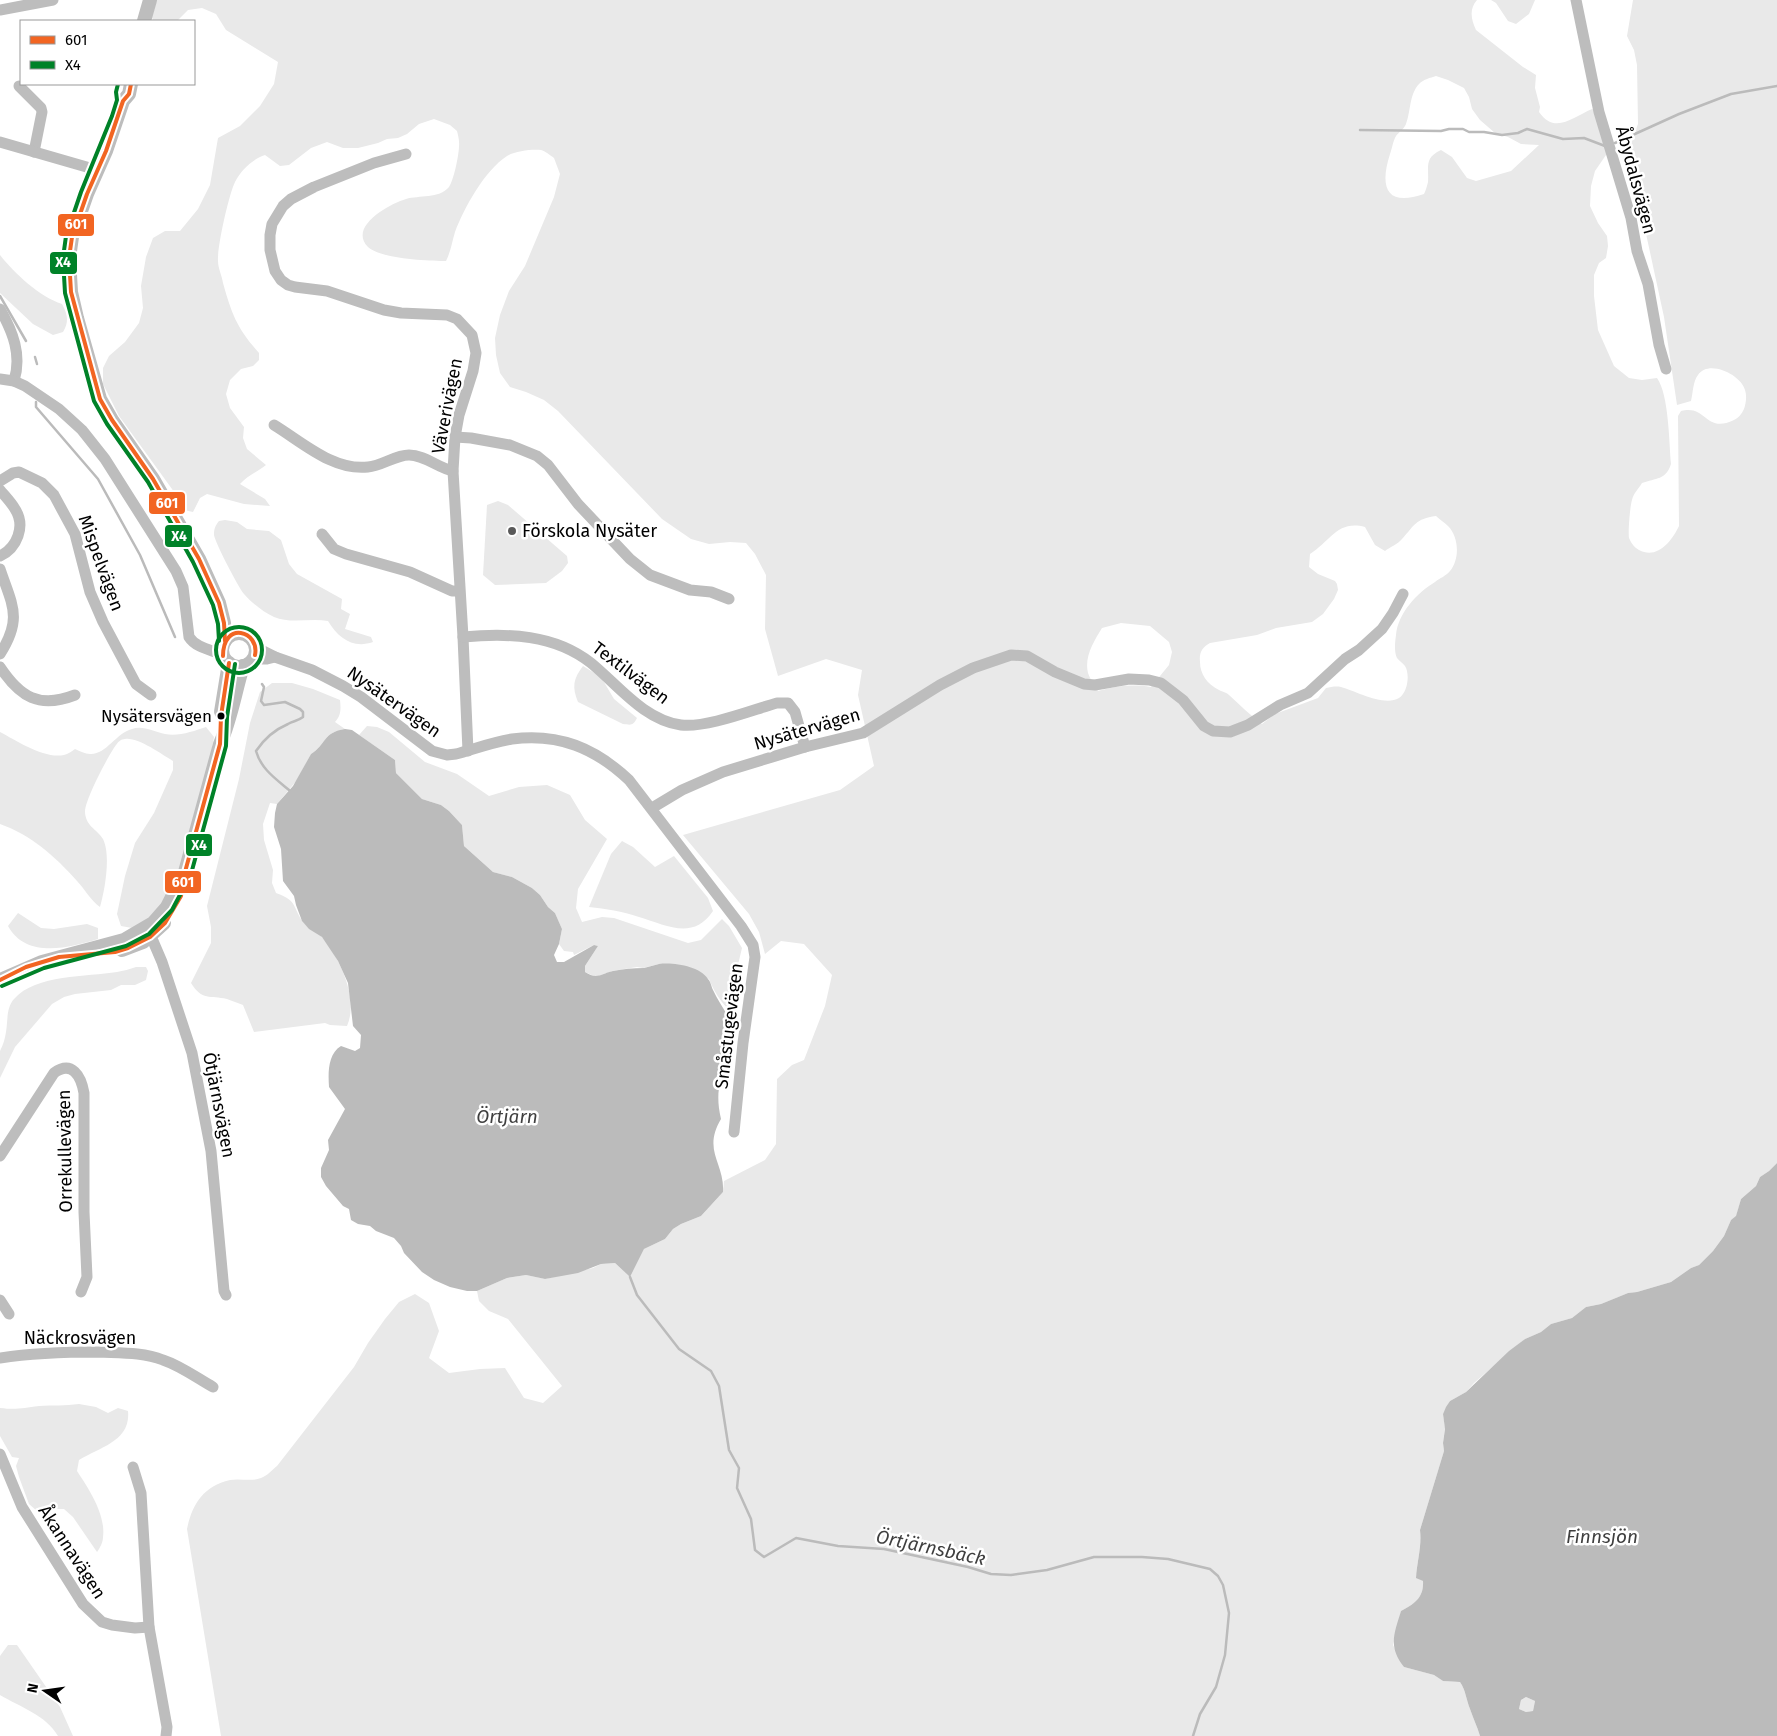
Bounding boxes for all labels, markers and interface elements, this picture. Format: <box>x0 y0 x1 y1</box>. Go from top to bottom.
legend <box>20 20 195 85</box>
text: 601 <box>65 31 88 49</box>
text: X4 <box>65 56 81 74</box>
street label: Åbydalsvägen <box>1611 123 1662 236</box>
line badge: 601 <box>57 213 95 237</box>
text: 601 <box>65 216 87 233</box>
line badge: X4 <box>49 251 78 275</box>
text: X4 <box>54 254 71 271</box>
street label: Väverivägen <box>427 356 467 456</box>
line badge: 601 <box>148 491 186 515</box>
text: 601 <box>156 495 178 512</box>
street label: Mispelvägen <box>73 512 129 614</box>
place label: Förskola Nysäter <box>522 520 657 542</box>
line badge: X4 <box>164 524 193 548</box>
marker: Förskola Nysäter <box>506 525 518 537</box>
text: X4 <box>170 528 187 545</box>
street label: Textilvägen <box>588 637 674 709</box>
street label: Nysätervägen <box>343 662 445 742</box>
street label: Nysätervägen <box>751 703 863 755</box>
place label: Nysätersvägen <box>101 706 212 727</box>
marker: Nysätersvägen <box>216 711 226 721</box>
line badge: X4 <box>185 833 213 857</box>
text: X4 <box>190 837 207 854</box>
line badge: 601 <box>164 870 202 894</box>
text: 601 <box>172 874 194 891</box>
street label: Småstugevägen <box>710 962 748 1090</box>
street label: Ötjärnsvägen <box>198 1050 240 1160</box>
street label: Orrekullevägen <box>53 1089 77 1213</box>
water label: Örtjärn <box>476 1105 538 1128</box>
street label: Näckrosvägen <box>24 1327 136 1349</box>
street label: Åkannavägen <box>34 1500 111 1603</box>
water label: Örtjärnsbäck <box>874 1525 988 1570</box>
water label: Finnsjön <box>1566 1525 1638 1548</box>
north arrow <box>20 1666 70 1716</box>
text: N <box>23 1682 42 1695</box>

